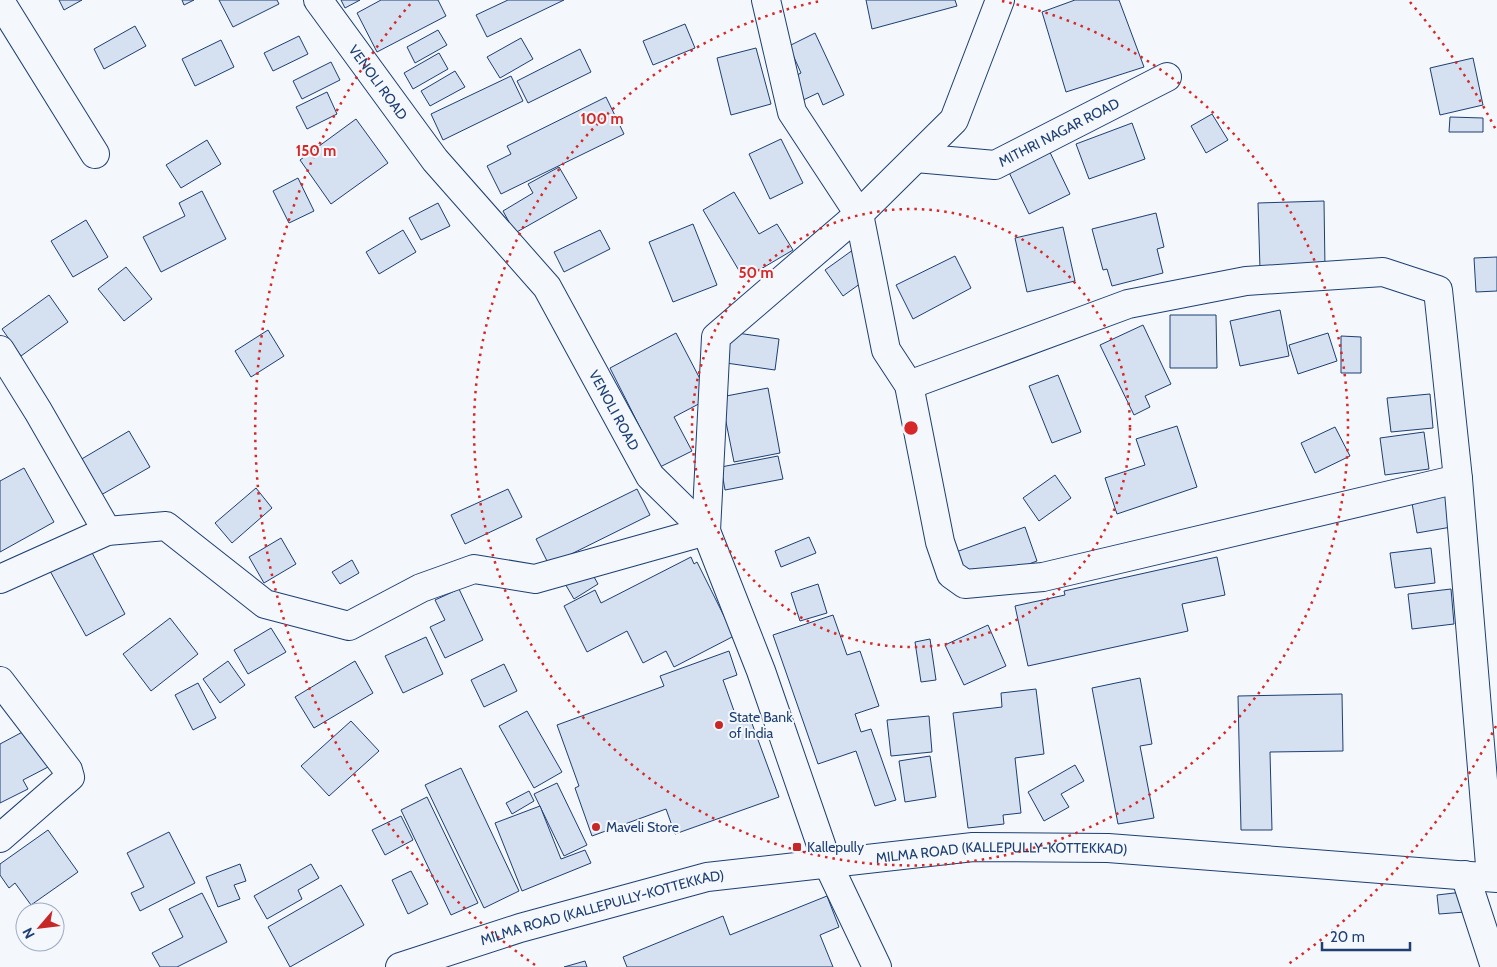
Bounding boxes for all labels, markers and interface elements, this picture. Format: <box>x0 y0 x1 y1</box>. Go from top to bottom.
street label: VENOLI ROAD <box>345 41 412 123</box>
street label: MITHRI NAGAR ROAD <box>995 94 1122 171</box>
text: 100 m <box>580 110 624 128</box>
text: 150 m <box>296 142 336 160</box>
text: 50 m <box>738 264 774 282</box>
street label: VENOLI ROAD <box>585 367 643 454</box>
centre of rings <box>902 419 920 437</box>
place label: State Bank of India <box>729 708 793 742</box>
marker: State Bank of India <box>713 719 725 731</box>
place label: Maveli Store <box>606 818 679 836</box>
marker: Maveli Store <box>590 821 602 833</box>
place label: Kallepully <box>807 838 864 856</box>
street label: MILMA ROAD (KALLEPULLY-KOTTEKKAD) <box>875 838 1128 867</box>
marker: Kallepully <box>791 841 803 853</box>
street label: MILMA ROAD (KALLEPULLY-KOTTEKKAD) <box>478 866 725 949</box>
north arrow <box>15 902 65 952</box>
scale bar <box>1322 920 1410 952</box>
text: N <box>18 925 39 942</box>
text: 20 m <box>1330 928 1365 946</box>

